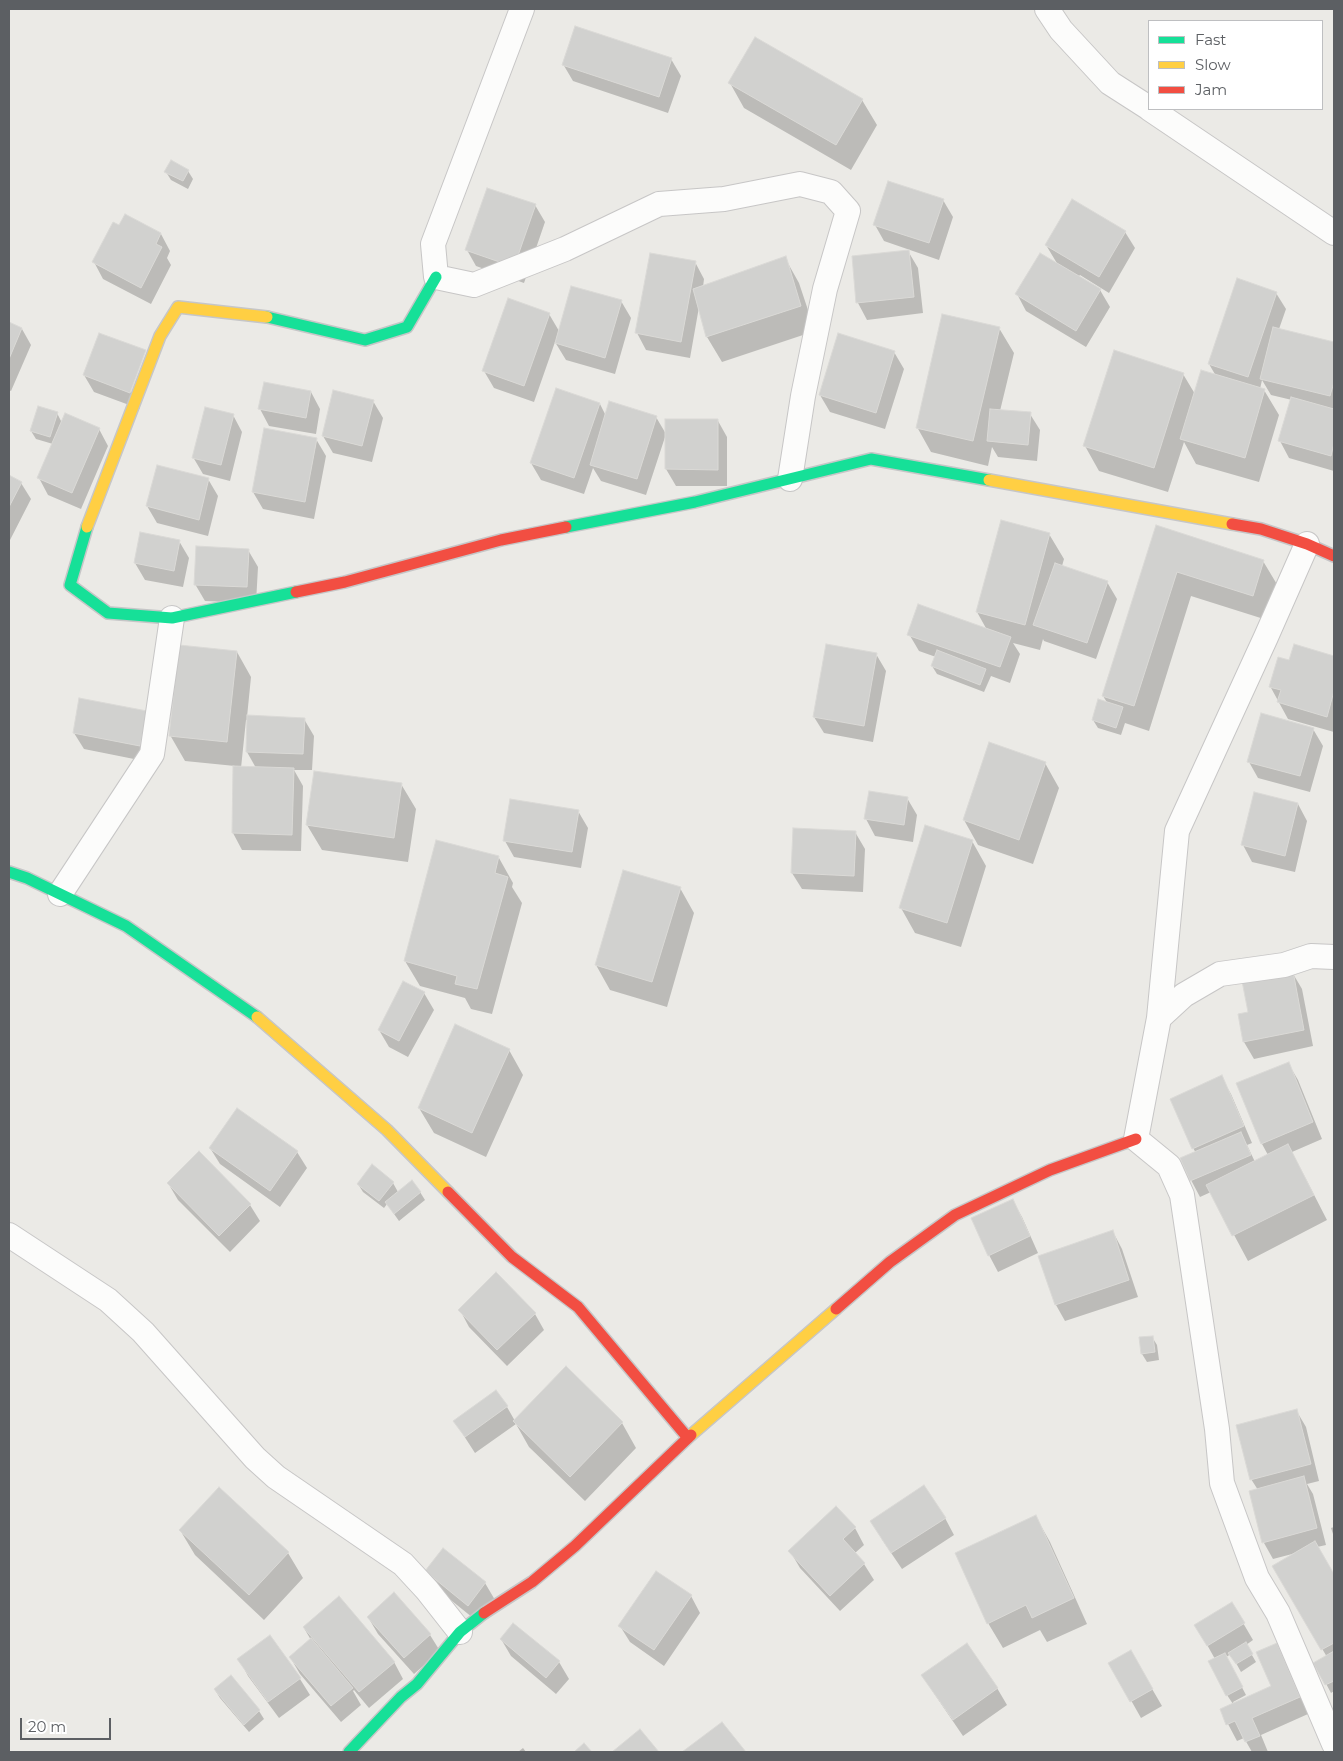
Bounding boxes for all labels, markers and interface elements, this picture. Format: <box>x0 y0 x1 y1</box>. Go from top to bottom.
legend <box>1148 20 1323 110</box>
text: Fast <box>1195 30 1226 49</box>
text: Slow <box>1195 55 1231 74</box>
text: Jam <box>1195 80 1227 99</box>
scale bar <box>22 1708 114 1740</box>
text: 20 m <box>28 1717 66 1736</box>

